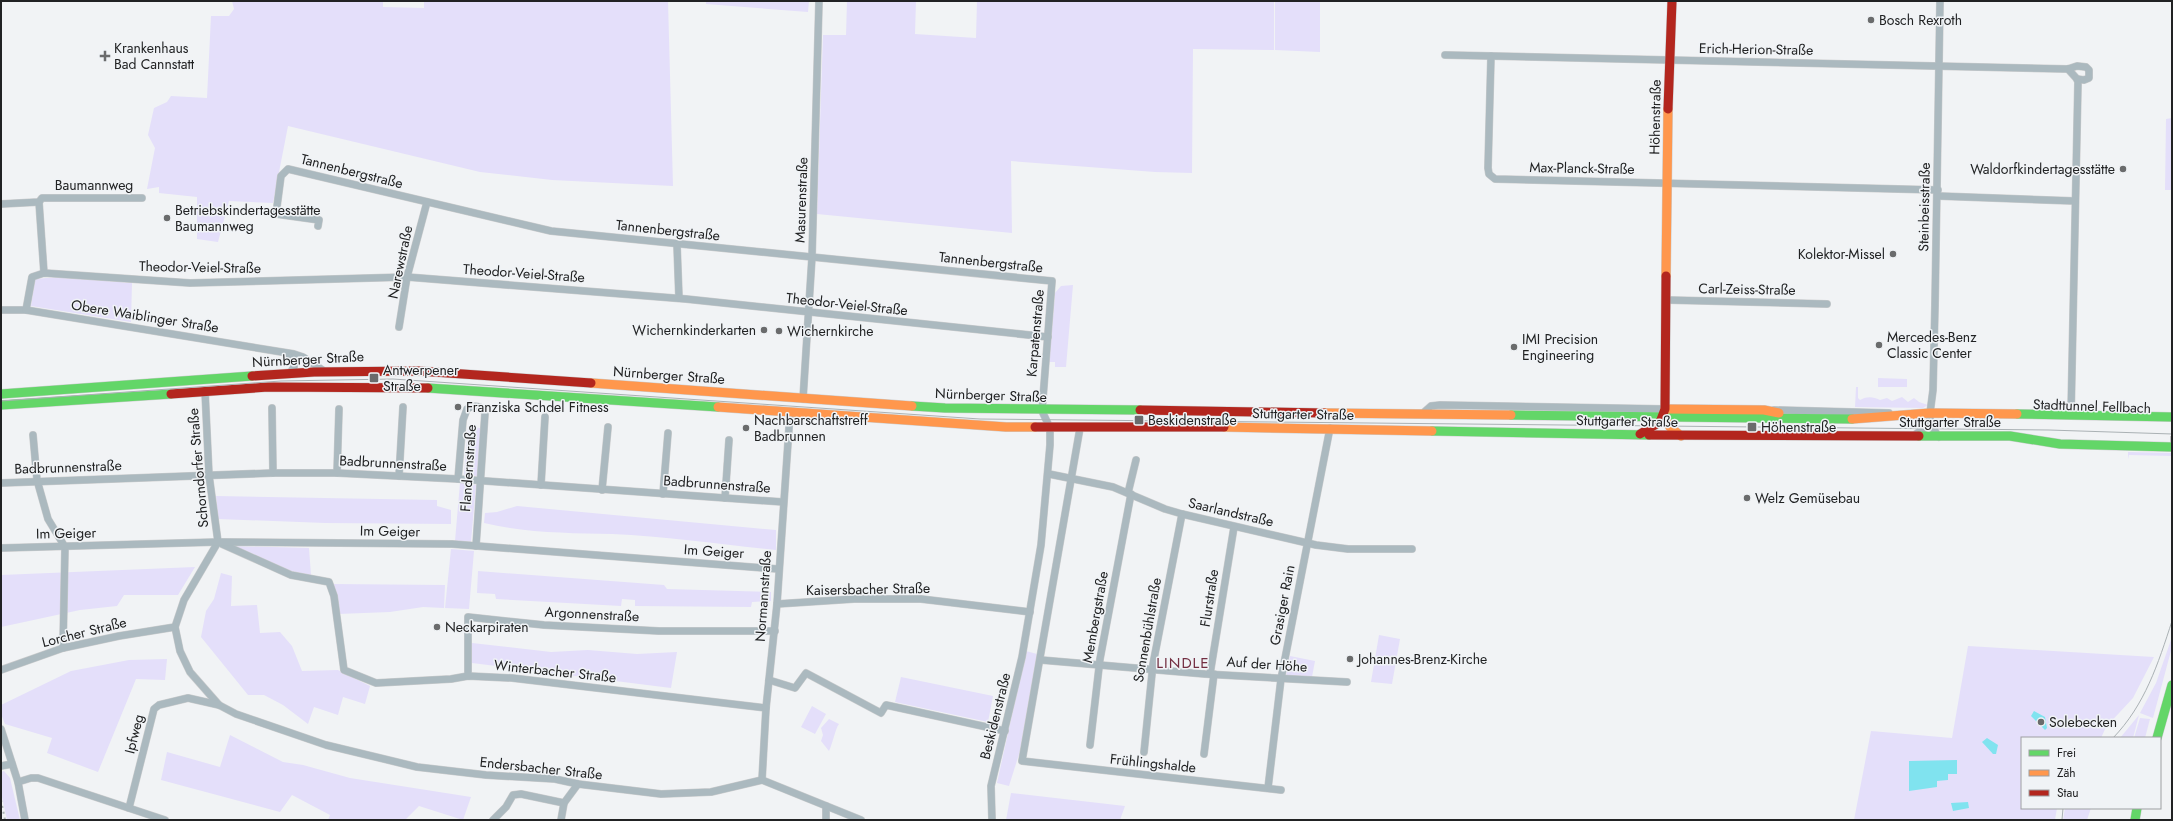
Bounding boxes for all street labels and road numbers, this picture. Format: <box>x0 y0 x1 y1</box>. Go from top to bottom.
street label: Erich-Herion-Straße <box>1699 38 1813 60</box>
street label: Höhenstraße <box>1644 79 1666 155</box>
street label: Tannenbergstraße <box>299 149 405 193</box>
street label: Masurenstraße <box>790 157 812 243</box>
street label: Max-Planck-Straße <box>1529 157 1635 179</box>
street label: Steinbeisstraße <box>1913 162 1935 252</box>
street label: Baumannweg <box>55 175 133 195</box>
street label: Tannenbergstraße <box>615 215 721 245</box>
street label: Narewstraße <box>382 224 418 300</box>
street label: Tannenbergstraße <box>938 247 1044 277</box>
street label: Theodor-Veiel-Straße <box>139 256 261 278</box>
street label: Theodor-Veiel-Straße <box>462 259 586 287</box>
street label: Carl-Zeiss-Straße <box>1698 278 1796 300</box>
street label: Theodor-Veiel-Straße <box>785 288 909 320</box>
street label: Karpatenstraße <box>1021 288 1049 378</box>
street label: Obere Waiblinger Straße <box>70 294 220 338</box>
street label: Nürnberger Straße <box>252 346 364 372</box>
street label: Nürnberger Straße <box>612 361 726 389</box>
street label: Nürnberger Straße <box>935 383 1047 407</box>
street label: Stadttunnel Fellbach <box>2033 394 2151 418</box>
street label: Stuttgarter Straße <box>1252 403 1354 425</box>
street label: Schorndorfer Straße <box>183 407 213 529</box>
street label: Stuttgarter Straße <box>1576 410 1678 432</box>
street label: Stuttgarter Straße <box>1899 412 2001 432</box>
street label: Flandernstraße <box>455 424 481 512</box>
street label: Badbrunnenstraße <box>339 450 447 476</box>
street label: Badbrunnenstraße <box>14 455 122 479</box>
street label: Badbrunnenstraße <box>663 470 771 498</box>
street label: Saarlandstraße <box>1186 492 1276 532</box>
street label: Im Geiger <box>360 520 420 542</box>
street label: Im Geiger <box>36 522 96 544</box>
street label: Im Geiger <box>683 539 745 563</box>
street label: Normannstraße <box>750 550 776 642</box>
street label: Grasiger Rain <box>1264 563 1300 647</box>
street label: Flurstraße <box>1195 568 1223 628</box>
street label: Membergstraße <box>1077 570 1113 664</box>
street label: Sonnenbühlstraße <box>1128 576 1166 684</box>
street label: Kaisersbacher Straße <box>806 578 930 600</box>
street label: Argonnenstraße <box>544 602 640 626</box>
street label: Lorcher Straße <box>40 612 128 652</box>
street label: Auf der Höhe <box>1226 651 1308 677</box>
street label: Winterbacher Straße <box>493 655 617 687</box>
street label: Beskidenstraße <box>975 671 1015 761</box>
street label: Ipfweg <box>119 712 149 756</box>
street label: Frühlingshalde <box>1109 749 1197 777</box>
street label: Endersbacher Straße <box>479 752 603 784</box>

